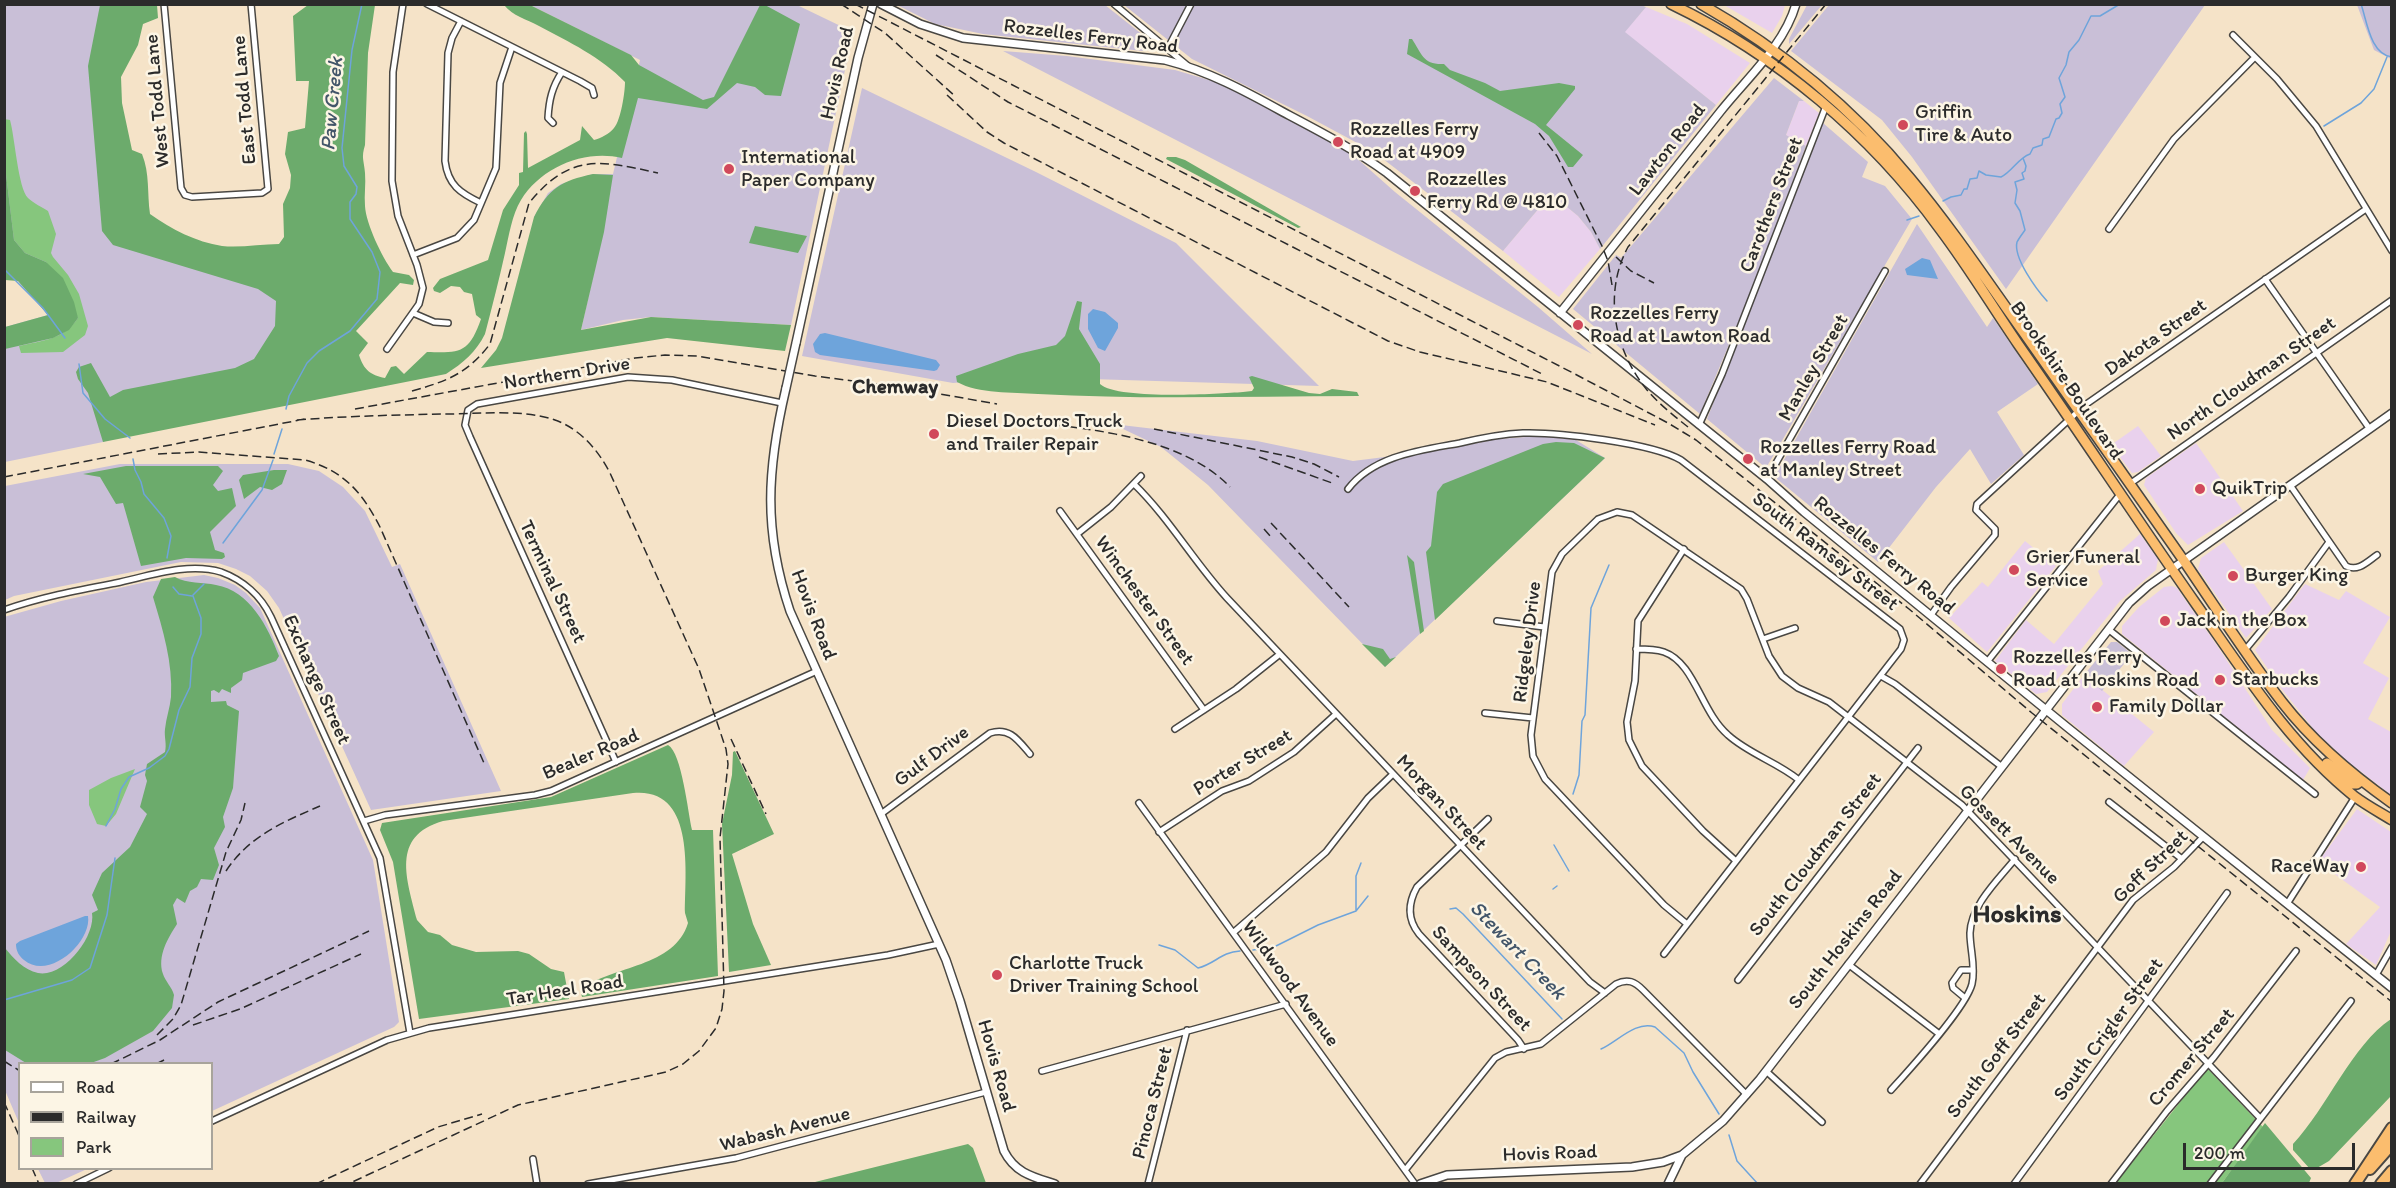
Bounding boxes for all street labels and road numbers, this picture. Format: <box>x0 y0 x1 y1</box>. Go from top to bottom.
street label: Rozzelles Ferry Road <box>1002 14 1180 60</box>
street label: Hovis Road <box>816 24 860 122</box>
street label: West Todd Lane <box>140 33 176 169</box>
street label: East Todd Lane <box>227 35 263 165</box>
street label: Lawton Road <box>1624 99 1712 201</box>
street label: Carothers Street <box>1735 134 1809 276</box>
street label: Dakota Street <box>2100 294 2212 382</box>
street label: Brookshire Boulevard <box>2004 297 2128 465</box>
street label: Manley Street <box>1774 310 1854 426</box>
street label: North Cloudman Street <box>2163 312 2341 446</box>
street label: Northern Drive <box>502 352 632 396</box>
street label: South Ramsey Street <box>1747 487 1903 617</box>
street label: Rozzelles Ferry Road <box>1808 491 1960 621</box>
street label: Terminal Street <box>513 517 591 647</box>
street label: Winchester Street <box>1089 532 1199 670</box>
street label: Hovis Road <box>785 566 841 664</box>
street label: Ridgeley Drive <box>1509 580 1547 704</box>
street label: Exchange Street <box>277 612 355 748</box>
street label: Gulf Drive <box>890 721 974 793</box>
street label: Bealer Road <box>539 724 643 786</box>
street label: Porter Street <box>1189 724 1297 802</box>
street label: Morgan Street <box>1390 750 1492 856</box>
street label: South Cloudman Street <box>1745 768 1887 942</box>
street label: Gossett Avenue <box>1954 780 2064 890</box>
street label: Goff Street <box>2108 825 2194 909</box>
street label: South Hoskins Road <box>1784 865 1908 1015</box>
street label: Wildwood Avenue <box>1236 916 1344 1052</box>
street label: Sampson Street <box>1426 921 1536 1037</box>
street label: South Crigler Street <box>2049 954 2169 1106</box>
street label: Tar Heel Road <box>505 970 625 1012</box>
street label: South Goff Street <box>1942 989 2052 1123</box>
street label: Cromer Street <box>2144 1004 2240 1112</box>
street label: Hovis Road <box>971 1017 1021 1115</box>
street label: Pinoca Street <box>1127 1044 1179 1162</box>
street label: Wabash Avenue <box>717 1102 853 1158</box>
street label: Hovis Road <box>1502 1140 1598 1168</box>

